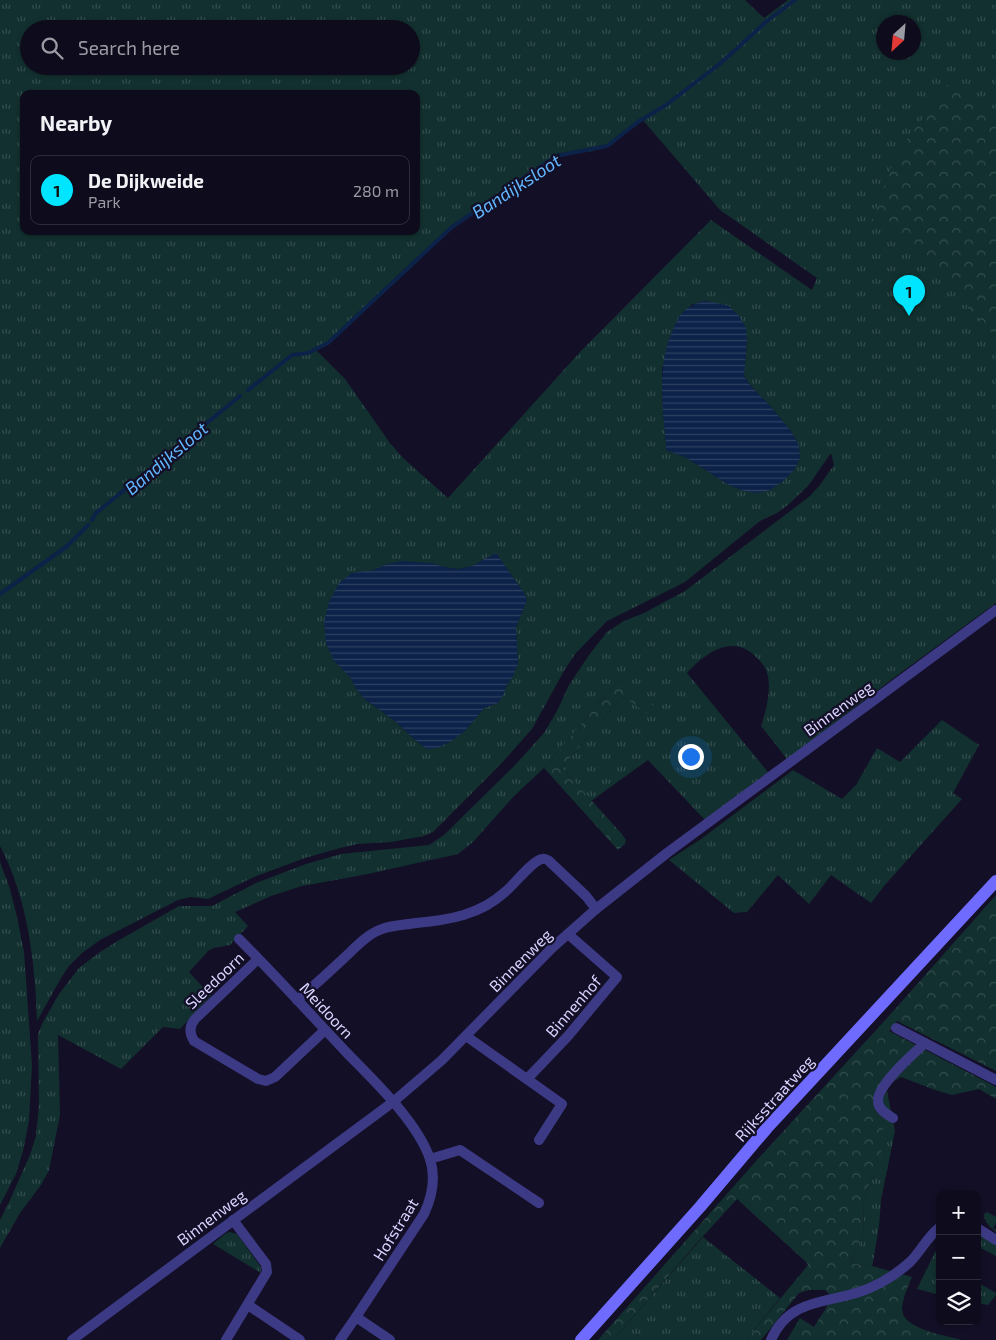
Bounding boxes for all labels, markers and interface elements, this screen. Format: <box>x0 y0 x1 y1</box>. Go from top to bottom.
north arrow <box>876 15 921 60</box>
search box <box>20 20 420 75</box>
icon: search <box>38 34 66 62</box>
text: Search here <box>78 36 180 59</box>
text: Nearby <box>40 110 112 135</box>
water label: Bandijksloot <box>467 149 565 223</box>
text: De Dijkweide <box>88 169 204 192</box>
text: 1 <box>54 181 60 200</box>
text: 280 m <box>353 181 399 200</box>
text: Park <box>88 192 121 211</box>
pin: 1 <box>893 275 925 316</box>
water label: Bandijksloot <box>120 417 212 499</box>
street label: Binnenweg <box>800 676 876 740</box>
your location <box>678 744 704 770</box>
street label: Binnenweg <box>485 925 555 995</box>
street label: Sleedoorn <box>181 947 247 1013</box>
street label: Binnenhof <box>541 971 605 1040</box>
street label: Meidoorn <box>296 978 358 1042</box>
street label: Rijksstraatweg <box>730 1051 818 1146</box>
street label: Binnenweg <box>173 1185 249 1249</box>
map controls <box>936 1190 981 1325</box>
button: + <box>936 1190 981 1235</box>
street label: Hofstraat <box>368 1194 422 1264</box>
button: − <box>936 1235 981 1280</box>
button: layers <box>936 1280 981 1325</box>

